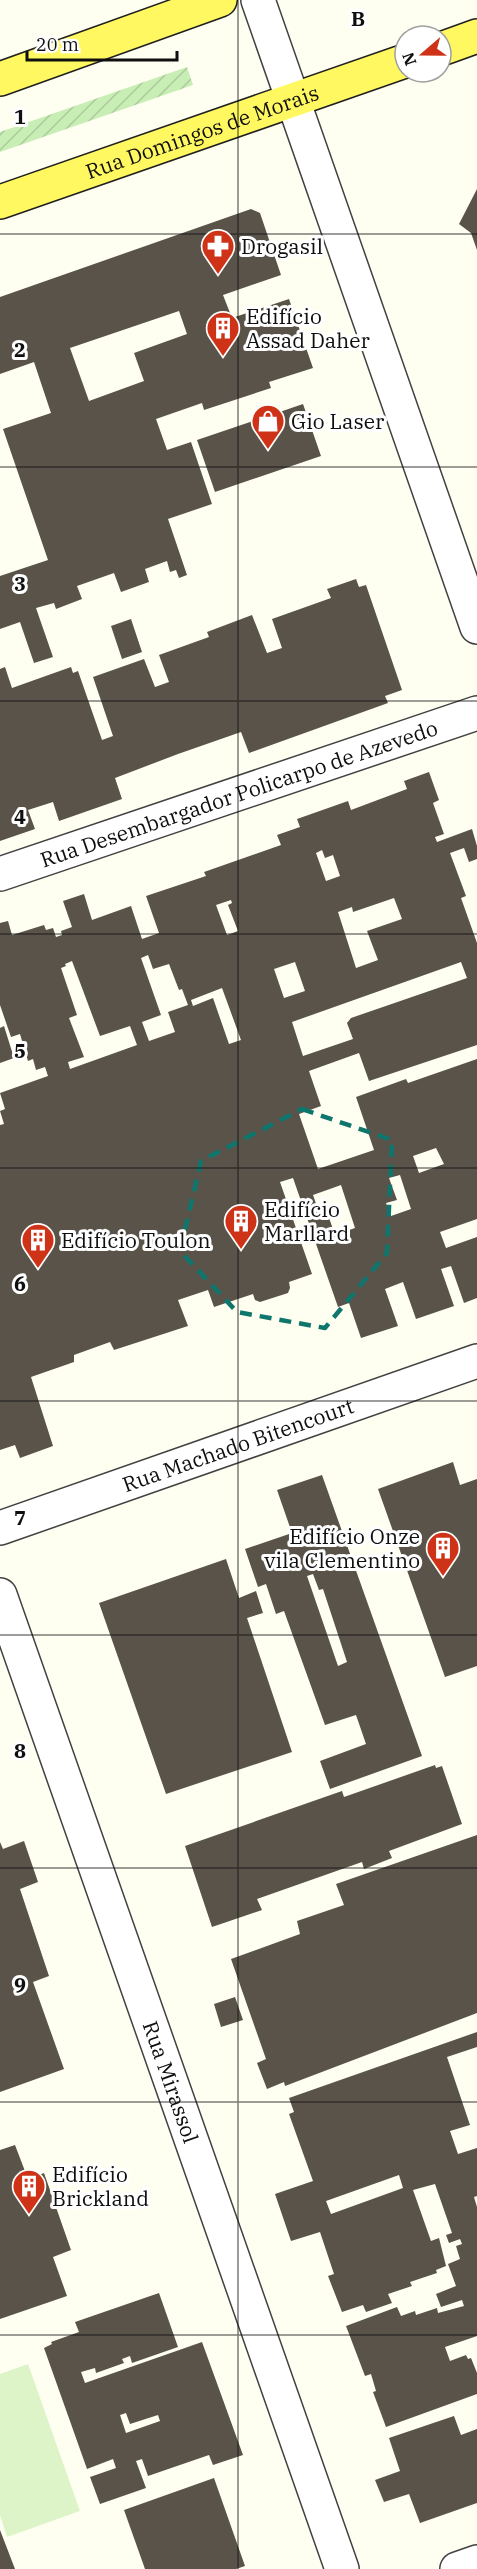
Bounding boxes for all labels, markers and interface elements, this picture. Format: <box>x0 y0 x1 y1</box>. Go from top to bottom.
text: B <box>351 5 365 32</box>
scale bar <box>27 24 177 62</box>
north arrow <box>393 24 453 84</box>
text: 20 m <box>36 33 79 56</box>
text: N <box>397 50 420 68</box>
street label: Rua Domingos de Morais <box>82 78 322 185</box>
text: 1 <box>14 103 26 130</box>
pharmacy icon: Drogasil <box>200 228 236 275</box>
place label: Drogasil <box>241 232 323 260</box>
place label: Edifício Assad Daher <box>246 302 371 354</box>
building icon: Edifício Assad Daher <box>205 310 241 357</box>
text: 2 <box>14 336 26 363</box>
shop icon: Gio Laser <box>250 403 286 450</box>
place label: Gio Laser <box>291 407 385 435</box>
text: 3 <box>14 570 26 597</box>
street label: Rua Desembargador Policarpo de Azevedo <box>36 713 441 873</box>
text: 4 <box>14 803 26 830</box>
text: 5 <box>14 1037 26 1064</box>
place label: Edifício Marllard <box>264 1195 349 1247</box>
building icon: Edifício Marllard <box>223 1203 259 1250</box>
building icon: Edifício Toulon <box>20 1222 56 1269</box>
place label: Edifício Toulon <box>61 1226 211 1254</box>
text: 6 <box>14 1270 26 1297</box>
street label: Rua Machado Bitencourt <box>118 1391 357 1498</box>
text: 7 <box>14 1504 26 1531</box>
place label: Edifício Onze vila Clementino <box>264 1522 420 1574</box>
building icon: Edifício Onze vila Clementino <box>425 1530 461 1577</box>
text: 8 <box>14 1737 26 1764</box>
text: 9 <box>14 1971 26 1998</box>
street label: Rua Mirassol <box>137 2017 205 2147</box>
place label: Edifício Brickland <box>52 2160 149 2212</box>
building icon: Edifício Brickland <box>11 2168 47 2215</box>

